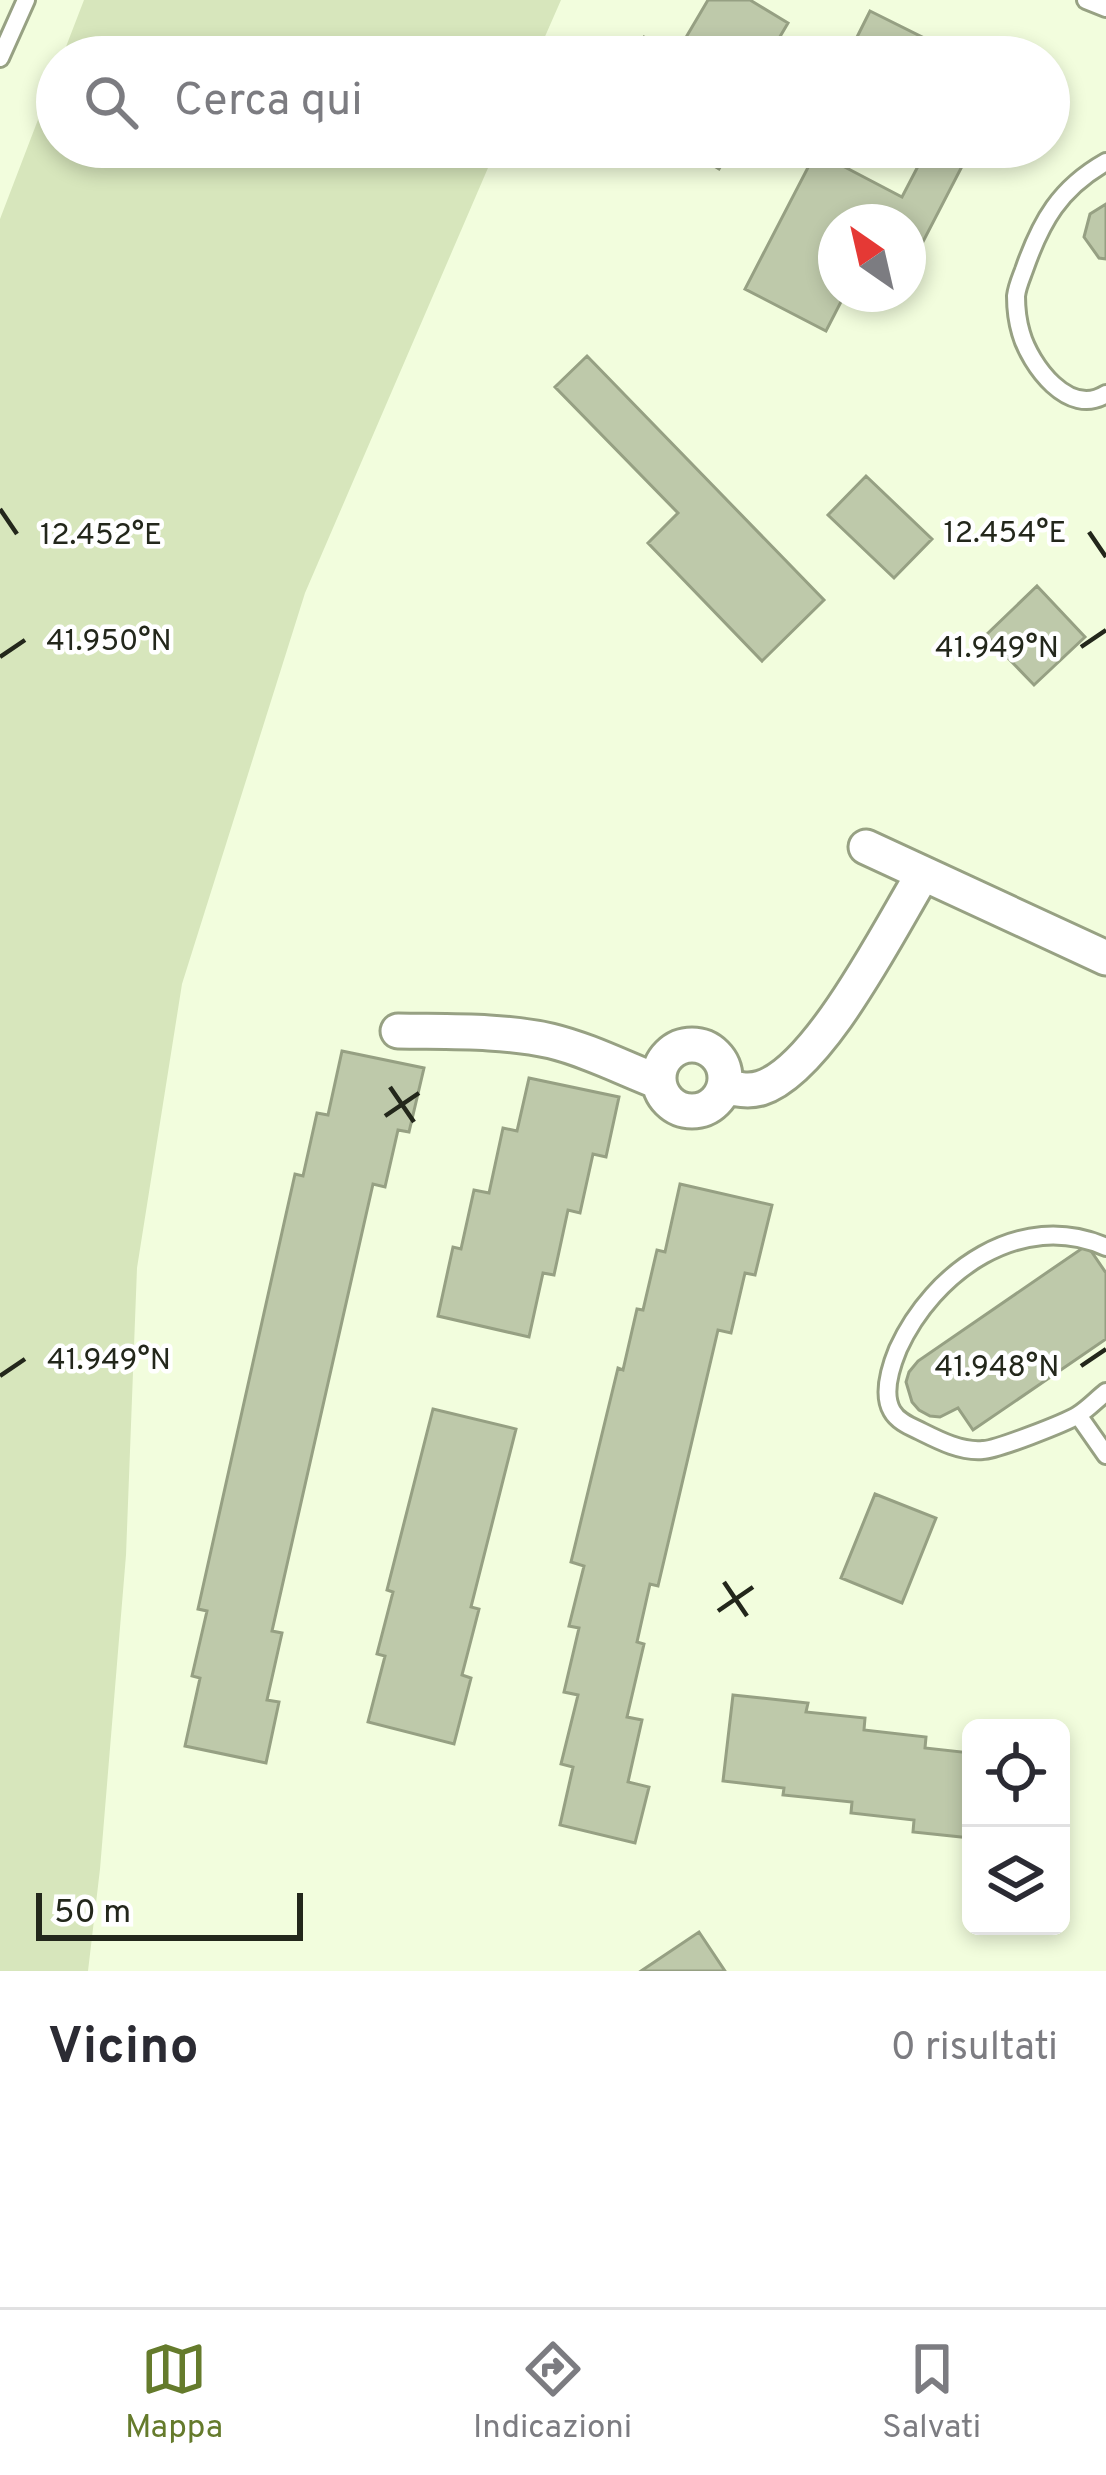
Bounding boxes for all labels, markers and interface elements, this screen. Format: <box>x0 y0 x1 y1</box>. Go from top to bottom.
search box <box>36 36 1070 168</box>
icon: search <box>78 69 144 135</box>
text: Cerca qui <box>174 74 363 131</box>
north arrow <box>818 204 926 312</box>
text: 12.454°E <box>943 516 1067 553</box>
text: 12.452°E <box>40 518 162 555</box>
text: 41.950°N <box>46 624 172 661</box>
text: 41.949°N <box>935 631 1059 668</box>
text: 41.949°N <box>47 1343 171 1380</box>
text: 41.948°N <box>935 1350 1059 1387</box>
map controls <box>962 1719 1070 1935</box>
button: locate <box>962 1719 1070 1827</box>
button: layers <box>962 1827 1070 1935</box>
scale bar <box>36 1887 303 1940</box>
text: 50 m <box>54 1893 131 1935</box>
text: Vicino <box>48 2017 199 2082</box>
text: 0 risultati <box>891 2025 1058 2074</box>
tab: Mappa <box>125 2336 223 2450</box>
tab: Indicazioni <box>473 2336 632 2450</box>
tab: Salvati <box>882 2336 981 2450</box>

